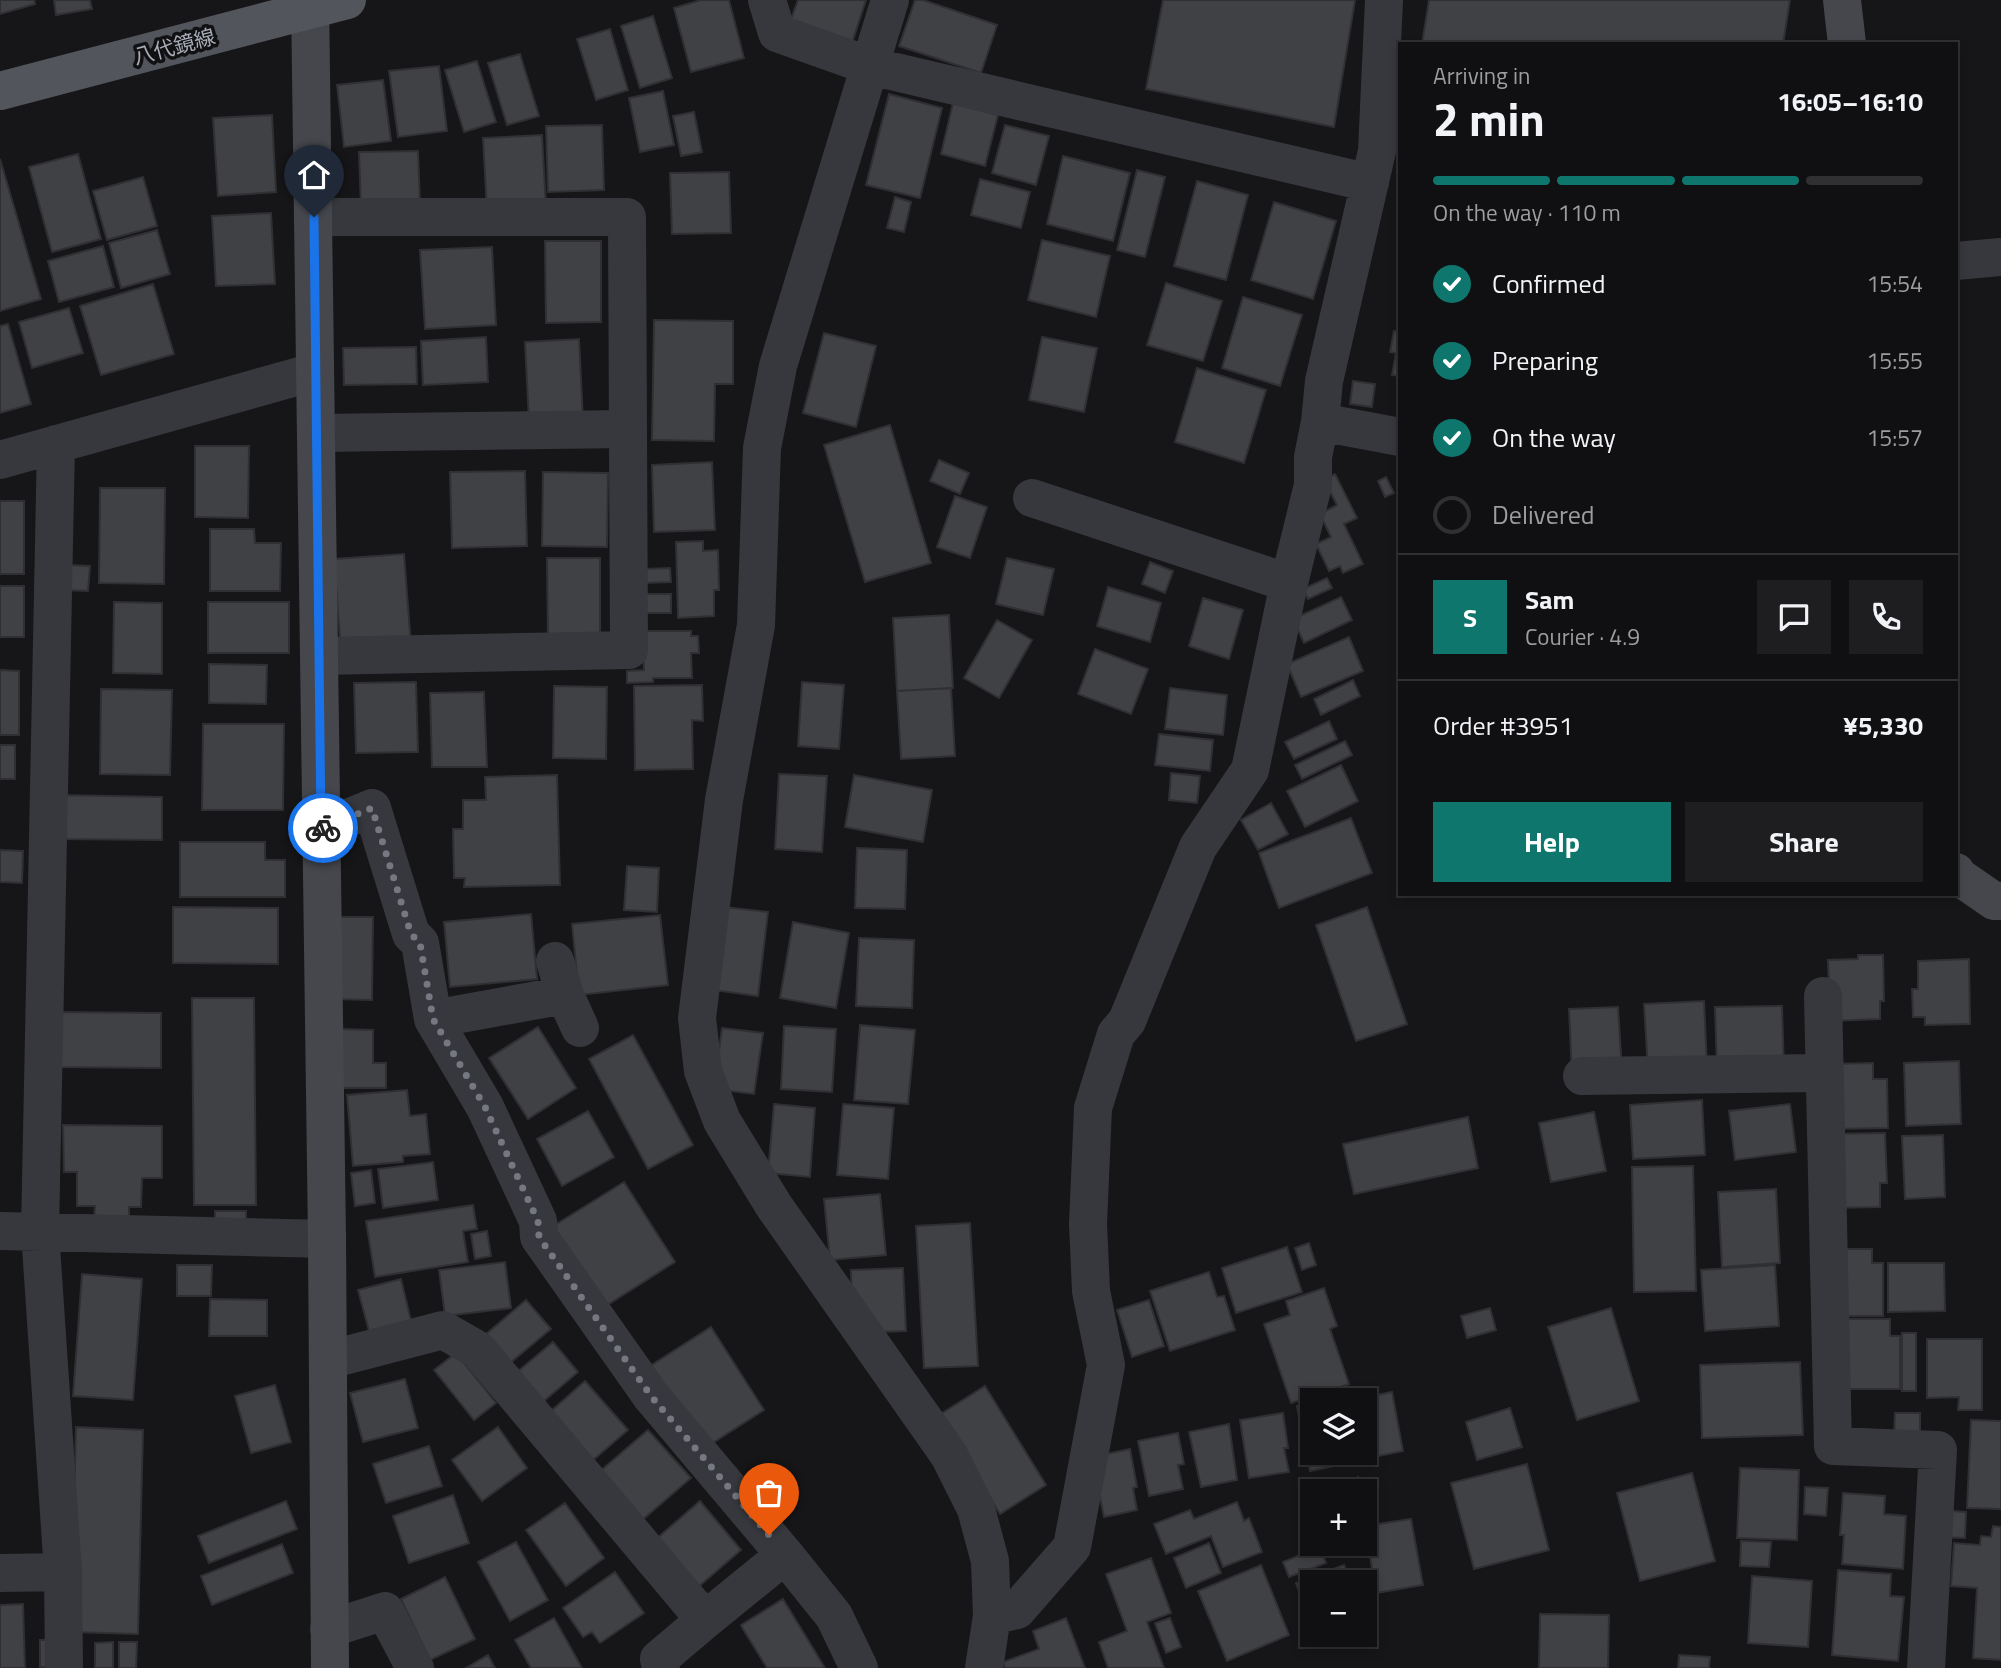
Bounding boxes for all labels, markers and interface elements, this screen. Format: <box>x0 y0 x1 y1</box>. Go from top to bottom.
street label: 八代鏡線 <box>129 20 219 72</box>
text: Arriving in <box>1433 58 1530 93</box>
text: 16:05–16:10 <box>1777 82 1923 121</box>
text: 2 min <box>1433 84 1545 154</box>
pin <box>284 145 344 217</box>
icon: home <box>295 156 333 194</box>
text: On the way · 110 m <box>1433 195 1621 230</box>
text: Confirmed <box>1492 264 1606 303</box>
icon: check <box>1433 265 1471 303</box>
text: 15:54 <box>1866 266 1923 301</box>
text: Preparing <box>1492 341 1598 380</box>
icon: check <box>1433 342 1471 380</box>
text: 15:55 <box>1866 343 1923 378</box>
text: On the way <box>1492 418 1616 457</box>
icon: check <box>1433 419 1471 457</box>
text: 15:57 <box>1866 420 1923 455</box>
text: Delivered <box>1492 495 1595 534</box>
text: Sam <box>1525 580 1574 619</box>
button: chat <box>1757 580 1831 654</box>
button: phone <box>1849 580 1923 654</box>
text: S <box>1463 598 1477 637</box>
text: Courier · 4.9 <box>1525 619 1640 654</box>
text: Order #3951 <box>1433 706 1573 745</box>
text: ¥5,330 <box>1843 706 1923 745</box>
courier <box>288 793 358 863</box>
button: Help <box>1433 802 1671 882</box>
button: Share <box>1685 802 1923 882</box>
icon: bike <box>304 809 342 847</box>
map controls <box>1300 1388 1377 1647</box>
button: layers <box>1300 1388 1377 1465</box>
pin <box>739 1463 799 1535</box>
icon: bag <box>750 1474 788 1512</box>
button: + <box>1300 1479 1377 1556</box>
button: − <box>1300 1570 1377 1647</box>

